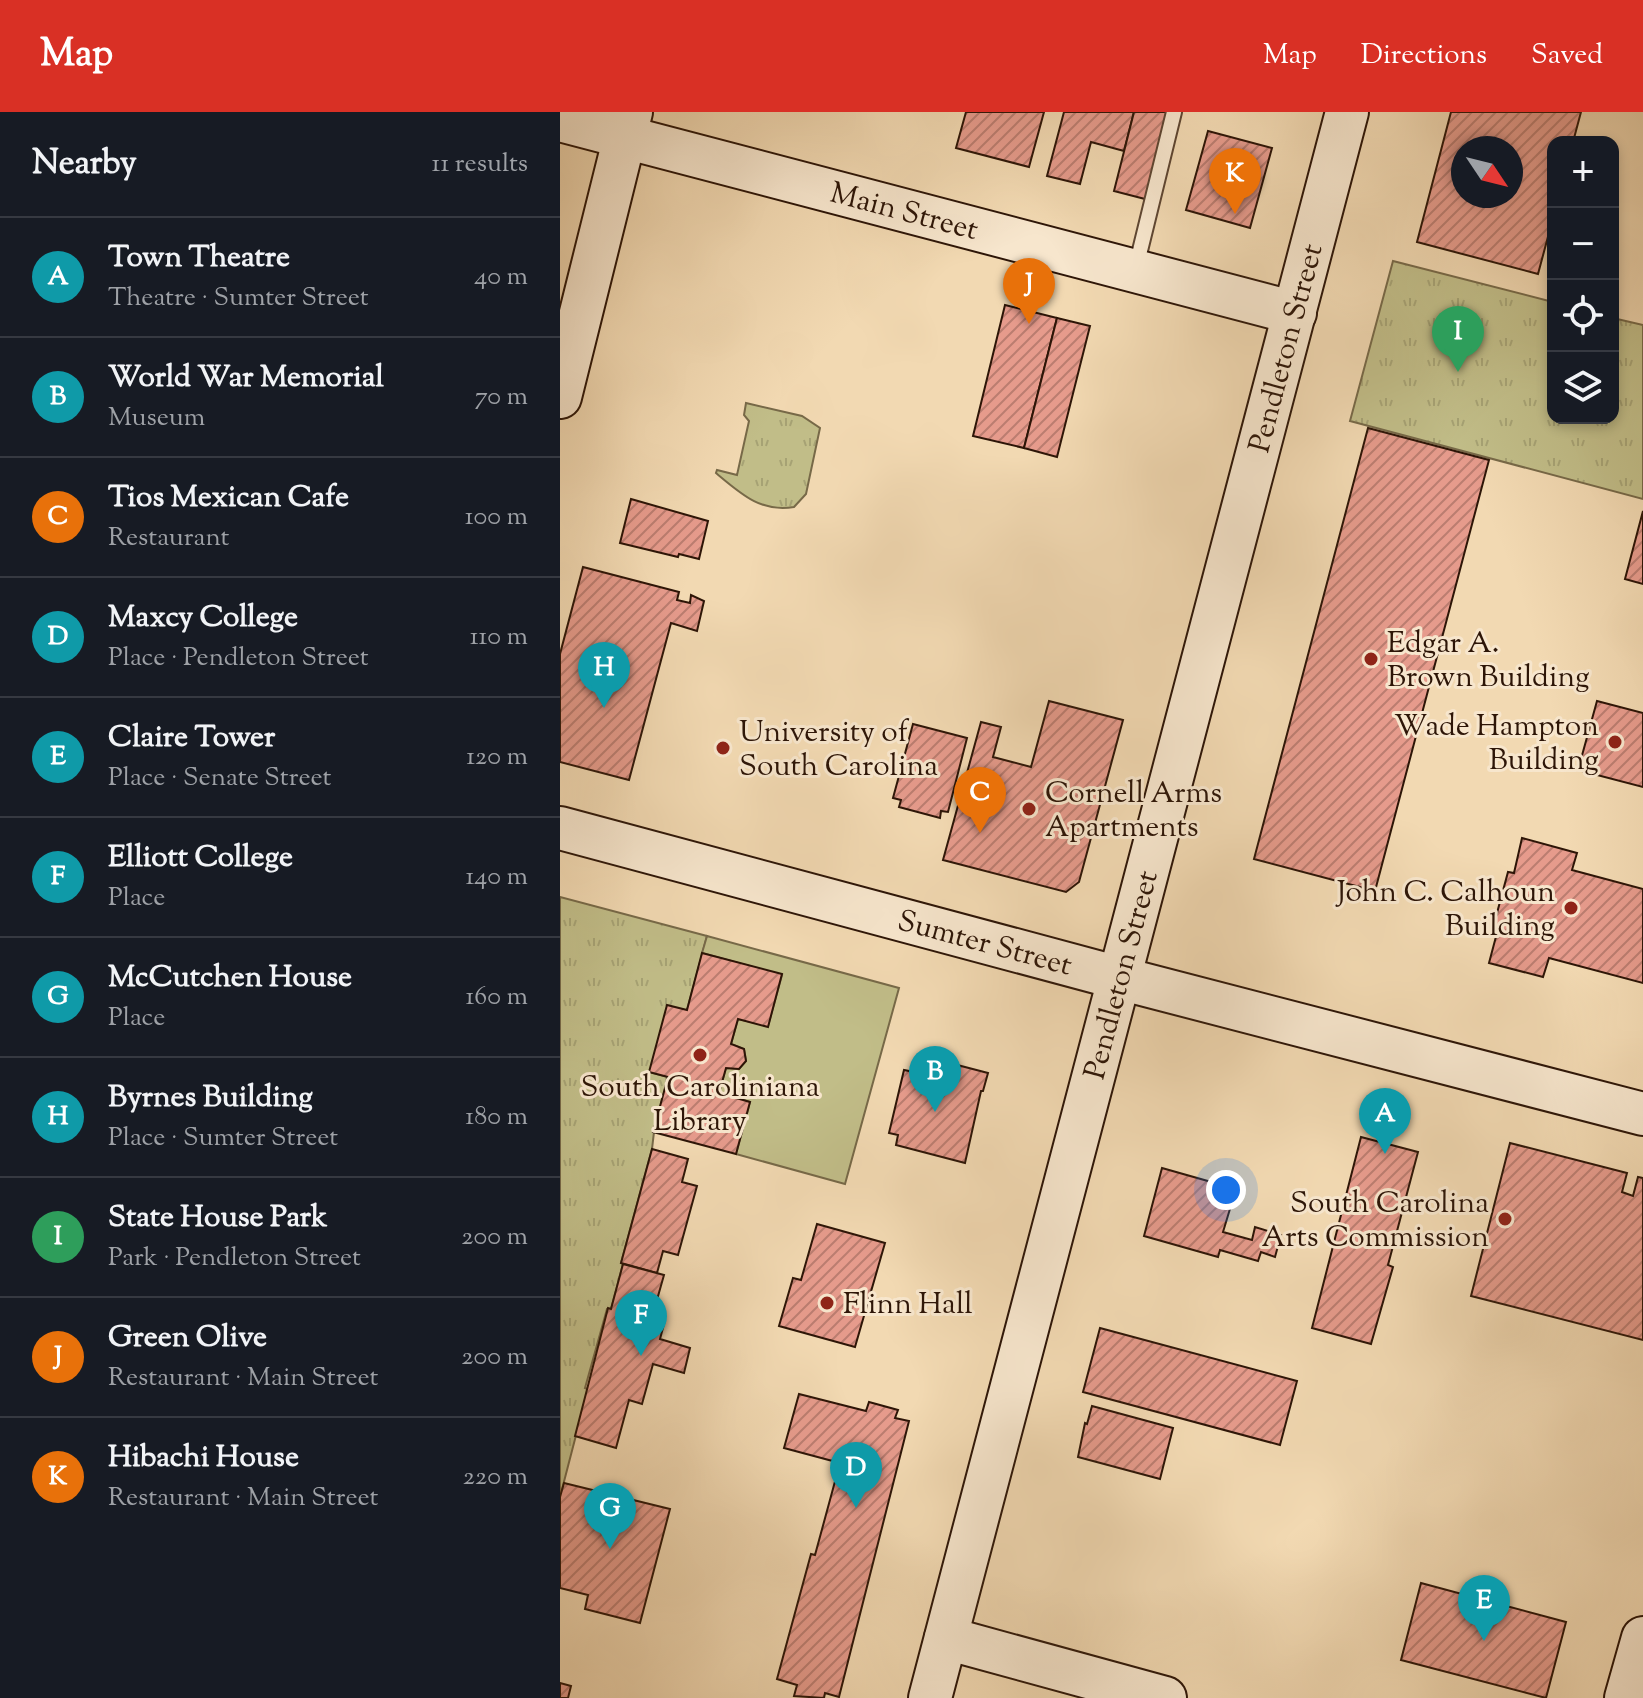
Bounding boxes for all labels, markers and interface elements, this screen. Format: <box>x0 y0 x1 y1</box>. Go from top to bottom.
text: Map <box>40 29 113 83</box>
text: Map <box>1263 36 1317 76</box>
text: Directions <box>1361 36 1487 76</box>
text: Saved <box>1531 36 1603 76</box>
north arrow <box>1451 136 1523 208</box>
map controls <box>1547 136 1619 424</box>
button: + <box>1547 136 1619 208</box>
text: Nearby <box>32 140 137 189</box>
text: 11 results <box>432 146 528 183</box>
pin: K <box>1209 148 1261 214</box>
street label: Main Street <box>825 173 982 253</box>
button: − <box>1547 208 1619 280</box>
text: Town Theatre <box>108 237 290 280</box>
street label: Pendleton Street <box>1239 239 1335 458</box>
pin: J <box>1003 258 1055 324</box>
text: A <box>47 259 69 296</box>
text: 40 m <box>474 259 528 296</box>
text: Theatre · Sumter Street <box>108 280 369 317</box>
button: locate <box>1547 280 1619 352</box>
pin: I <box>1432 306 1484 372</box>
button: layers <box>1547 352 1619 424</box>
text: World War Memorial <box>108 357 384 400</box>
text: B <box>50 379 66 416</box>
text: 70 m <box>475 379 528 416</box>
text: Museum <box>108 400 205 437</box>
text: Tios Mexican Cafe <box>108 477 349 520</box>
text: C <box>48 499 68 536</box>
text: 100 m <box>465 499 528 536</box>
text: Restaurant <box>108 520 229 557</box>
text: Maxcy College <box>108 597 298 640</box>
text: D <box>48 619 68 656</box>
text: 110 m <box>470 619 528 656</box>
place label: Edgar A. Brown Building <box>1387 623 1590 700</box>
text: Place · Pendleton Street <box>108 640 369 677</box>
pin: H <box>578 642 630 708</box>
marker: Edgar A. Brown Building <box>1362 650 1380 668</box>
place label: Wade Hampton Building <box>1394 706 1599 783</box>
place label: University of South Carolina <box>739 712 938 789</box>
text: Claire Tower <box>108 717 275 760</box>
marker: Wade Hampton Building <box>1606 733 1624 751</box>
text: E <box>50 739 66 776</box>
text: 120 m <box>466 739 528 776</box>
marker: University of South Carolina <box>714 739 732 757</box>
text: Place · Senate Street <box>108 760 331 797</box>
pin: C <box>954 767 1006 833</box>
place label: Cornell Arms Apartments <box>1045 773 1222 850</box>
marker: Cornell Arms Apartments <box>1020 800 1038 818</box>
text: Elliott College <box>108 837 293 880</box>
text: F <box>51 859 65 896</box>
text: 140 m <box>465 859 528 896</box>
street label: Pendleton Street <box>1075 866 1171 1084</box>
place label: John C. Calhoun Building <box>1335 872 1555 949</box>
text: Place <box>108 880 165 917</box>
marker: John C. Calhoun Building <box>1562 899 1580 917</box>
street label: Sumter Street <box>892 900 1076 988</box>
text: McCutchen House <box>108 957 352 1000</box>
text: G <box>47 979 69 1016</box>
text: 160 m <box>465 979 528 1016</box>
text: Place <box>108 1000 165 1037</box>
marker: South Caroliniana Library <box>691 1046 709 1064</box>
pin: B <box>909 1046 961 1112</box>
place label: South Caroliniana Library <box>580 1067 820 1144</box>
text: Byrnes Building <box>108 1077 313 1120</box>
pin: A <box>1359 1088 1411 1154</box>
text: H <box>48 1099 68 1136</box>
text: 180 m <box>465 1099 528 1136</box>
text: Place · Sumter Street <box>108 1120 338 1157</box>
your location <box>1206 1170 1246 1210</box>
place label: South Carolina Arts Commission <box>1262 1183 1489 1260</box>
text: State House Park <box>108 1197 327 1240</box>
marker: South Carolina Arts Commission <box>1496 1210 1514 1228</box>
text: I <box>54 1219 62 1256</box>
text: 200 m <box>461 1219 528 1256</box>
text: Park · Pendleton Street <box>108 1240 361 1277</box>
place label: Flinn Hall <box>843 1284 973 1327</box>
pin: F <box>615 1290 667 1356</box>
marker: Flinn Hall <box>818 1294 836 1312</box>
text: Green Olive <box>108 1317 267 1360</box>
text: J <box>54 1339 62 1376</box>
text: 200 m <box>461 1339 528 1376</box>
text: Restaurant · Main Street <box>108 1360 378 1397</box>
text: Hibachi House <box>108 1437 299 1480</box>
pin: D <box>830 1442 882 1508</box>
text: K <box>49 1459 67 1496</box>
text: 220 m <box>463 1459 528 1496</box>
text: Restaurant · Main Street <box>108 1480 378 1517</box>
pin: G <box>584 1483 636 1549</box>
pin: E <box>1458 1575 1510 1641</box>

